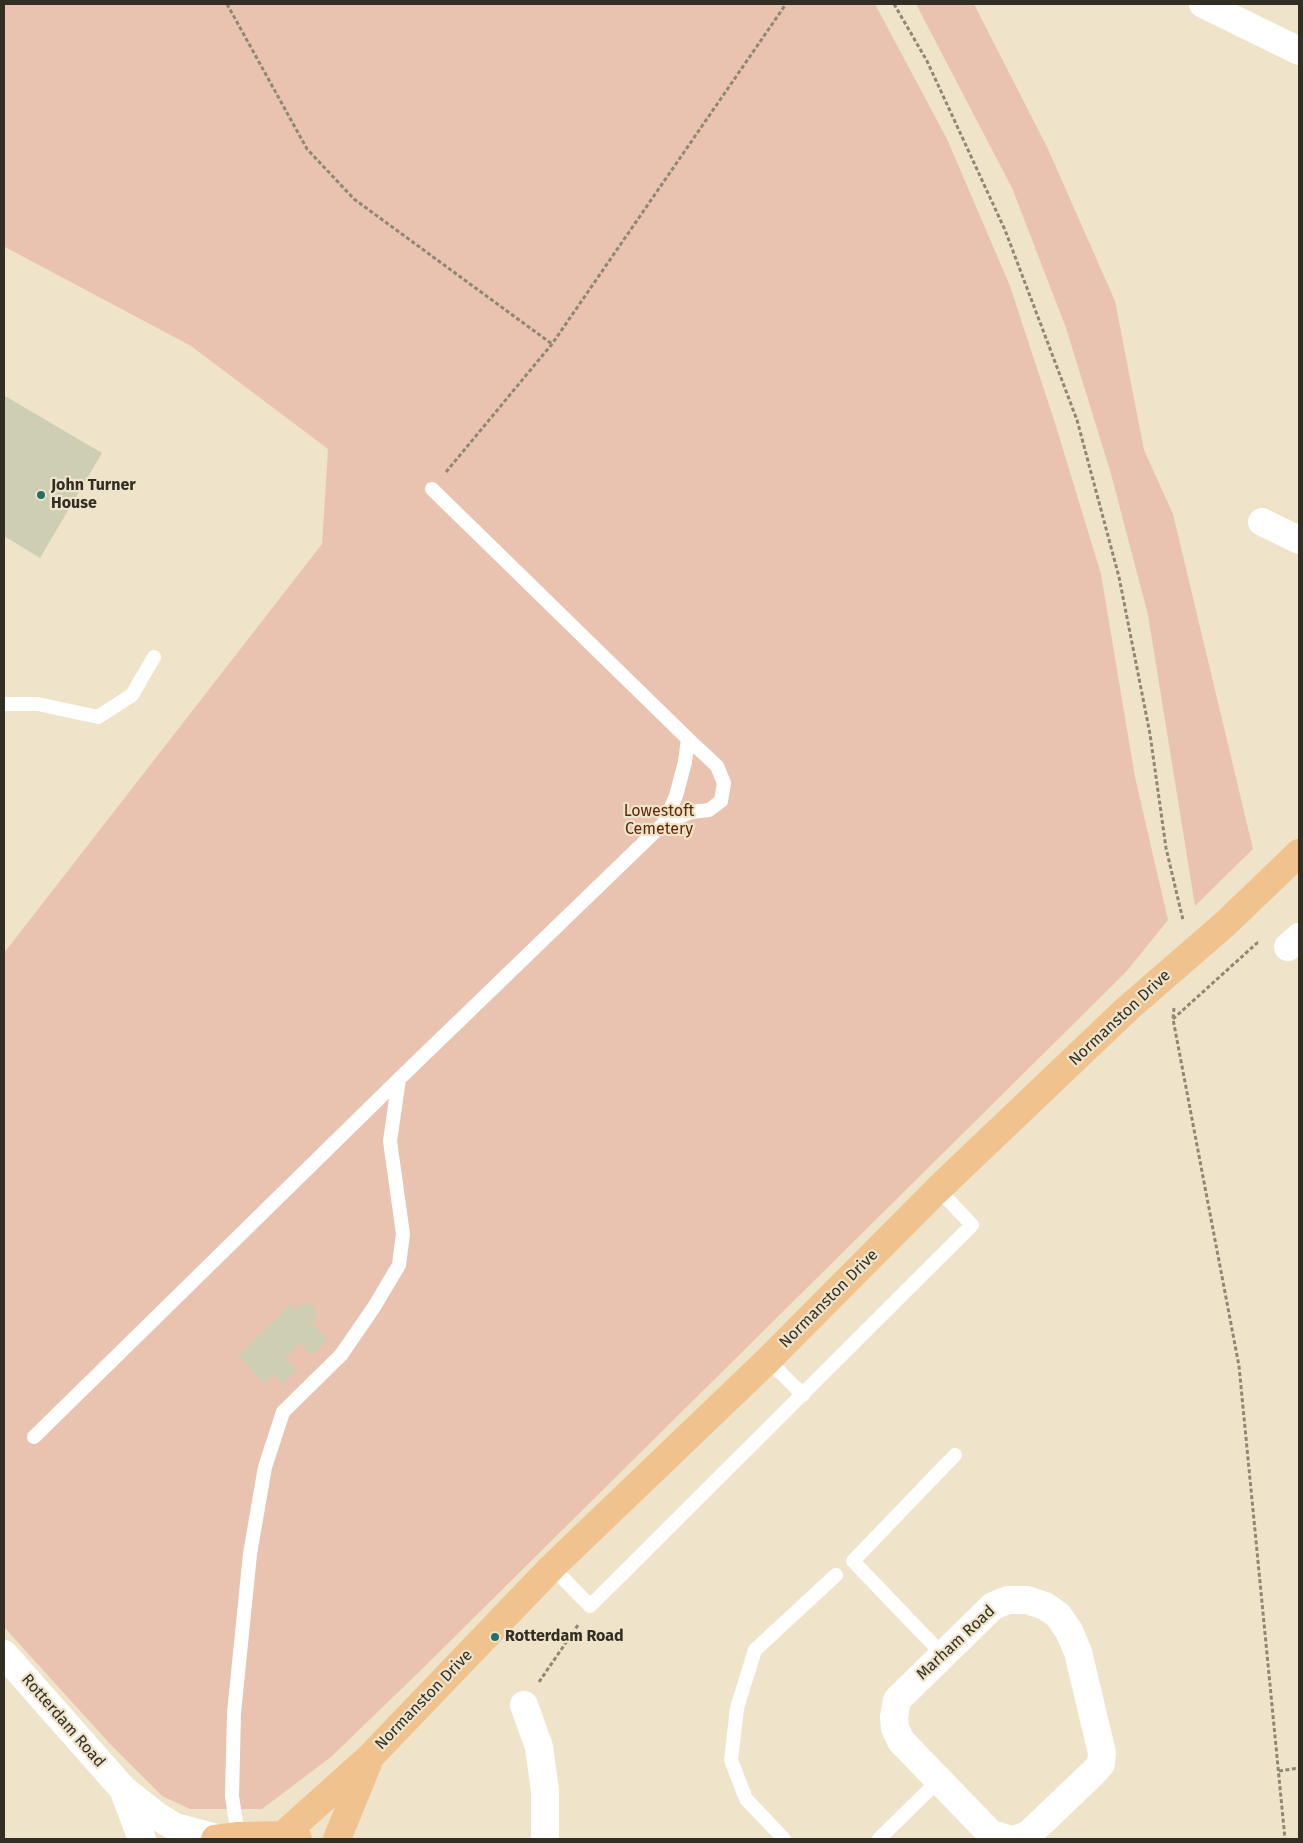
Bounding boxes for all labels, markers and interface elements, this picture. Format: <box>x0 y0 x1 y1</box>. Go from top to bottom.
place label: John Turner House <box>51 476 136 514</box>
marker: John Turner House <box>35 489 47 501</box>
park label: Lowestoft Cemetery <box>624 802 694 840</box>
street label: Normanston Drive <box>1065 966 1175 1070</box>
street label: Normanston Drive <box>776 1246 882 1352</box>
street label: Marham Road <box>913 1602 999 1684</box>
place label: Rotterdam Road <box>505 1627 624 1647</box>
marker: Rotterdam Road <box>489 1631 501 1643</box>
street label: Normanston Drive <box>371 1646 477 1754</box>
street label: Rotterdam Road <box>17 1670 109 1772</box>

